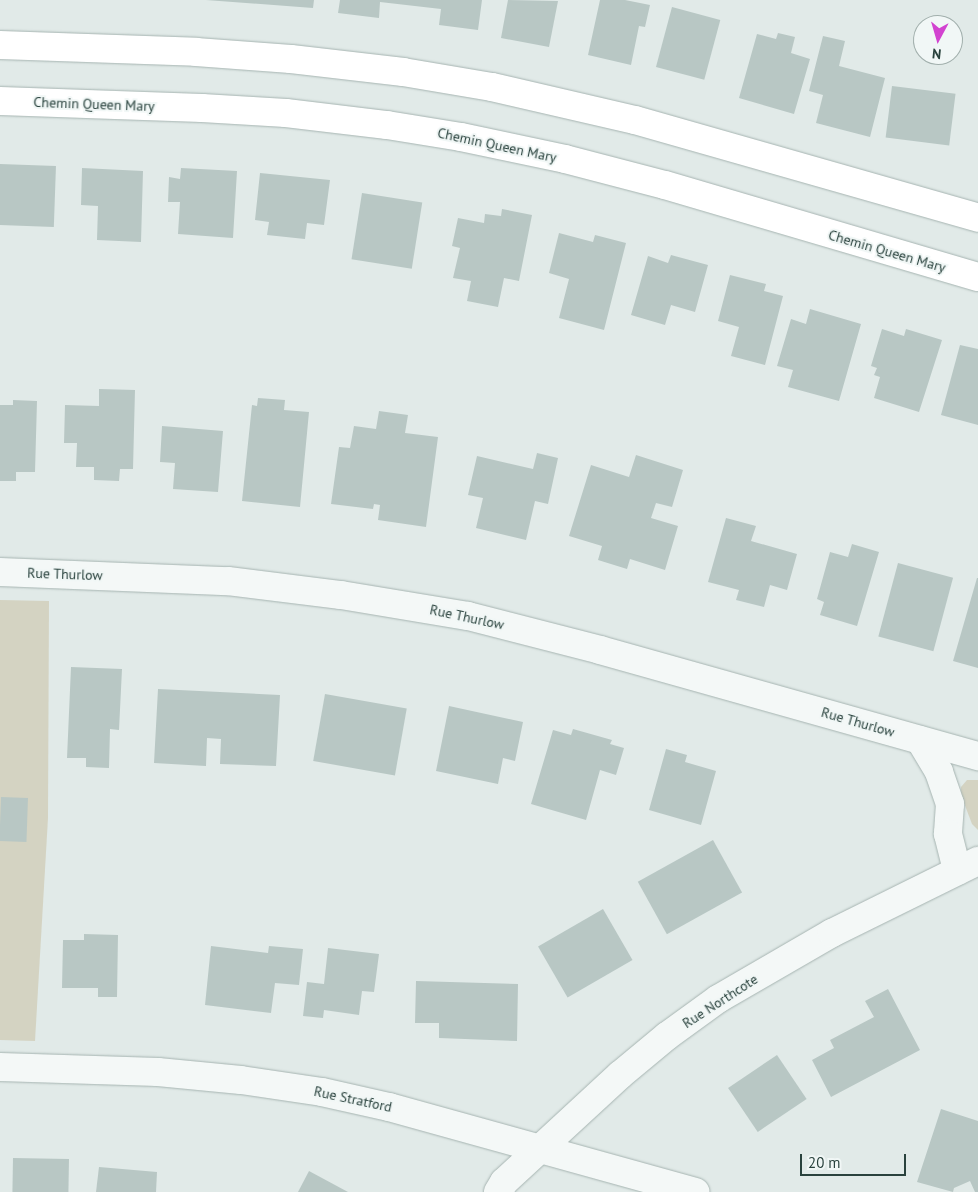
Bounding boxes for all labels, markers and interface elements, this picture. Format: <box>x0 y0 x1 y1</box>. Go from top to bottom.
north arrow <box>913 15 963 65</box>
text: N <box>931 44 942 63</box>
street label: Chemin Queen Mary <box>33 93 155 115</box>
street label: Chemin Queen Mary <box>436 124 558 166</box>
street label: Chemin Queen Mary <box>826 226 948 276</box>
street label: Rue Thurlow <box>27 564 103 584</box>
street label: Rue Thurlow <box>428 601 506 633</box>
street label: Rue Thurlow <box>819 703 897 741</box>
street label: Rue Northcote <box>679 970 761 1032</box>
street label: Rue Stratford <box>312 1083 394 1115</box>
scale bar <box>803 1144 909 1176</box>
text: 20 m <box>808 1153 841 1172</box>

